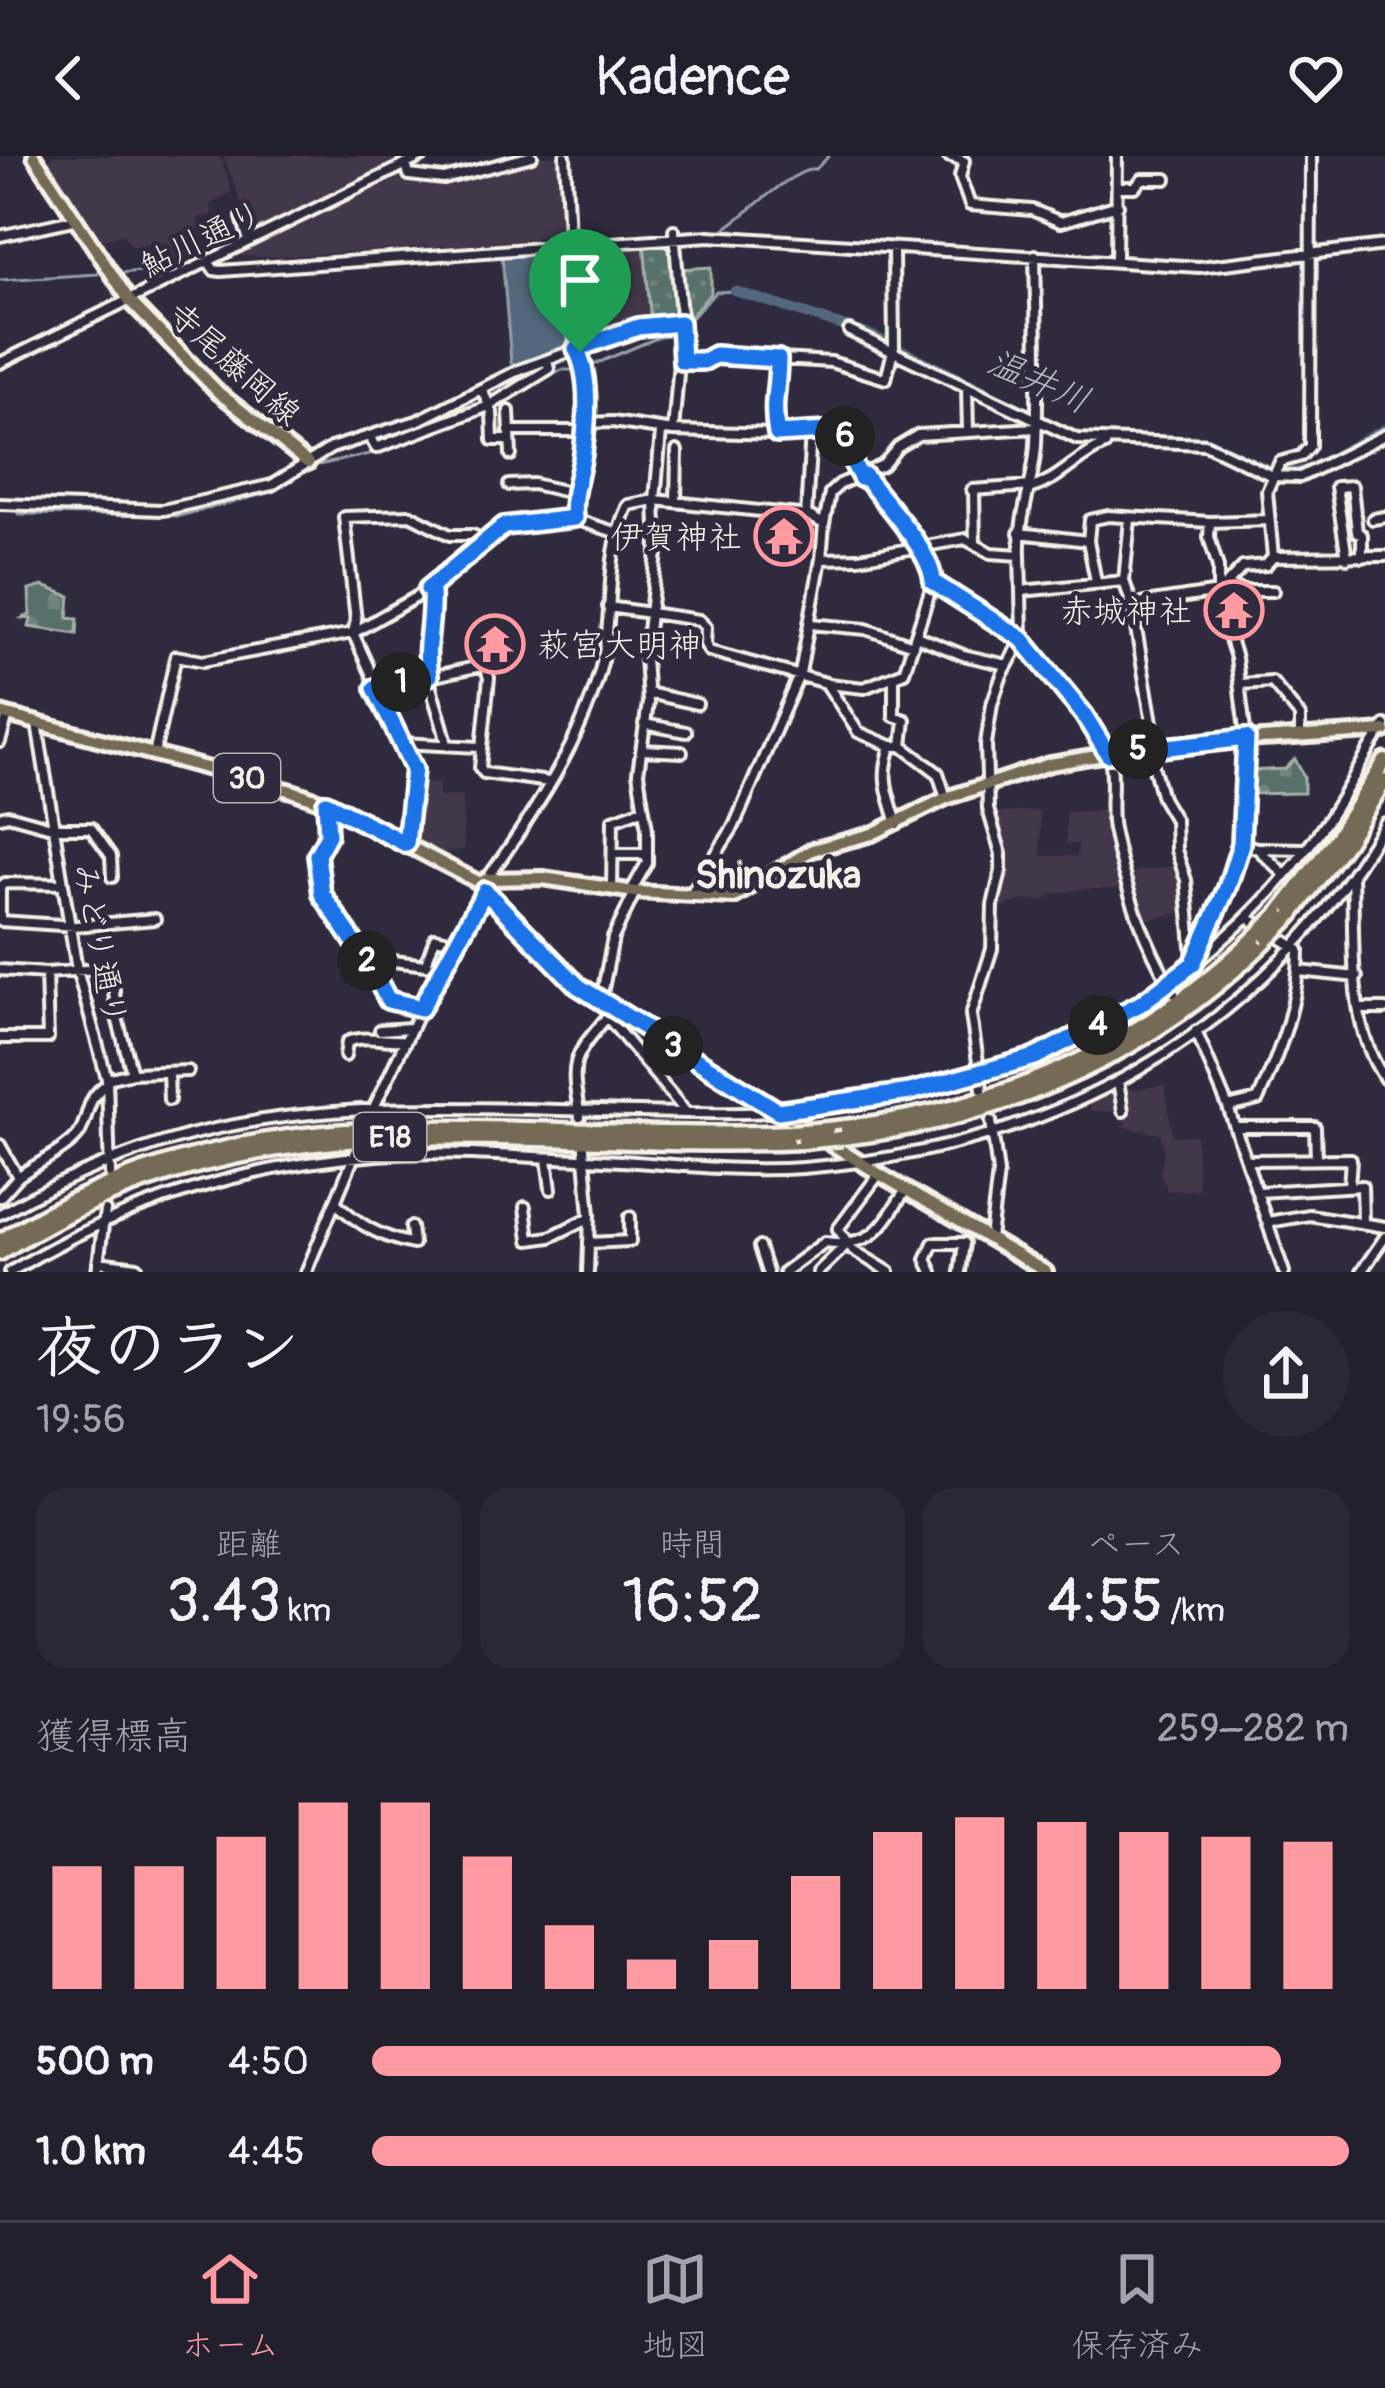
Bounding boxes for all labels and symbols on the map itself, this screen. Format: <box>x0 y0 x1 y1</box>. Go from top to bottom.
street label: 鮎川通り <box>133 192 270 287</box>
pin <box>529 229 631 352</box>
street label: 寺尾藤岡線 <box>159 294 309 435</box>
water label: 温井川 <box>980 339 1097 424</box>
pin: 6 <box>815 406 875 466</box>
temple icon: 伊賀神社 <box>753 505 815 567</box>
place label: 伊賀神社 <box>610 517 742 558</box>
temple icon: 赤城神社 <box>1203 579 1265 641</box>
place label: 赤城神社 <box>1060 591 1192 632</box>
temple icon: 萩宮大明神 <box>464 613 526 675</box>
place label: 萩宮大明神 <box>537 625 702 666</box>
pin: 1 <box>371 652 431 712</box>
pin: 5 <box>1108 719 1168 779</box>
road number: 30 <box>214 754 280 802</box>
district label: Shinozuka <box>695 851 861 900</box>
street label: みどり通り <box>64 859 135 1029</box>
pin: 2 <box>337 931 397 991</box>
pin: 4 <box>1068 995 1128 1055</box>
pin: 3 <box>643 1016 703 1076</box>
road number: E18 <box>354 1113 426 1161</box>

